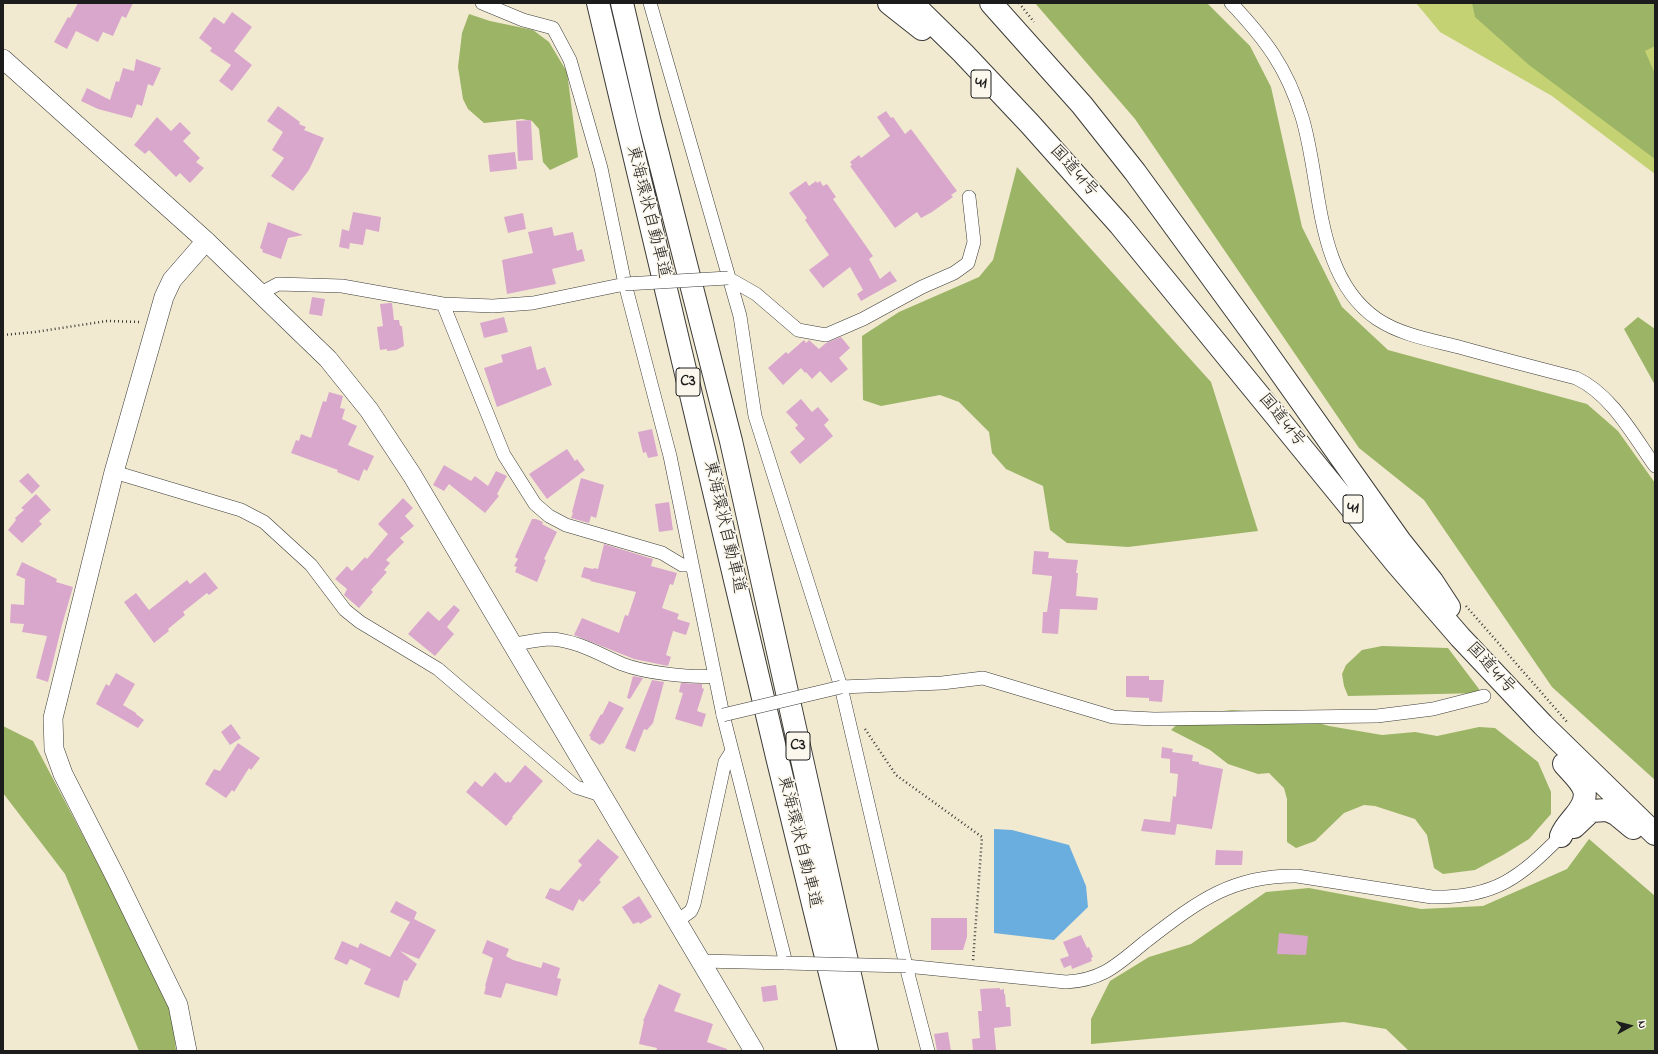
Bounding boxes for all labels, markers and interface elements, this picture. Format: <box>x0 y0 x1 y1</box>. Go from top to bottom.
road number: 41 <box>971 70 991 98</box>
street label: 国道41号 <box>1044 142 1102 202</box>
street label: 東海環状自動車道 <box>621 144 673 280</box>
road number: C3 <box>676 368 700 396</box>
street label: 国道41号 <box>1253 390 1309 452</box>
street label: 東海環状自動車道 <box>698 458 748 596</box>
road number: 41 <box>1343 495 1363 523</box>
street label: 国道41号 <box>1461 639 1519 699</box>
road number: C3 <box>786 732 810 760</box>
street label: 東海環状自動車道 <box>772 774 824 910</box>
north arrow <box>1610 1006 1650 1046</box>
text: N <box>1634 1020 1650 1029</box>

